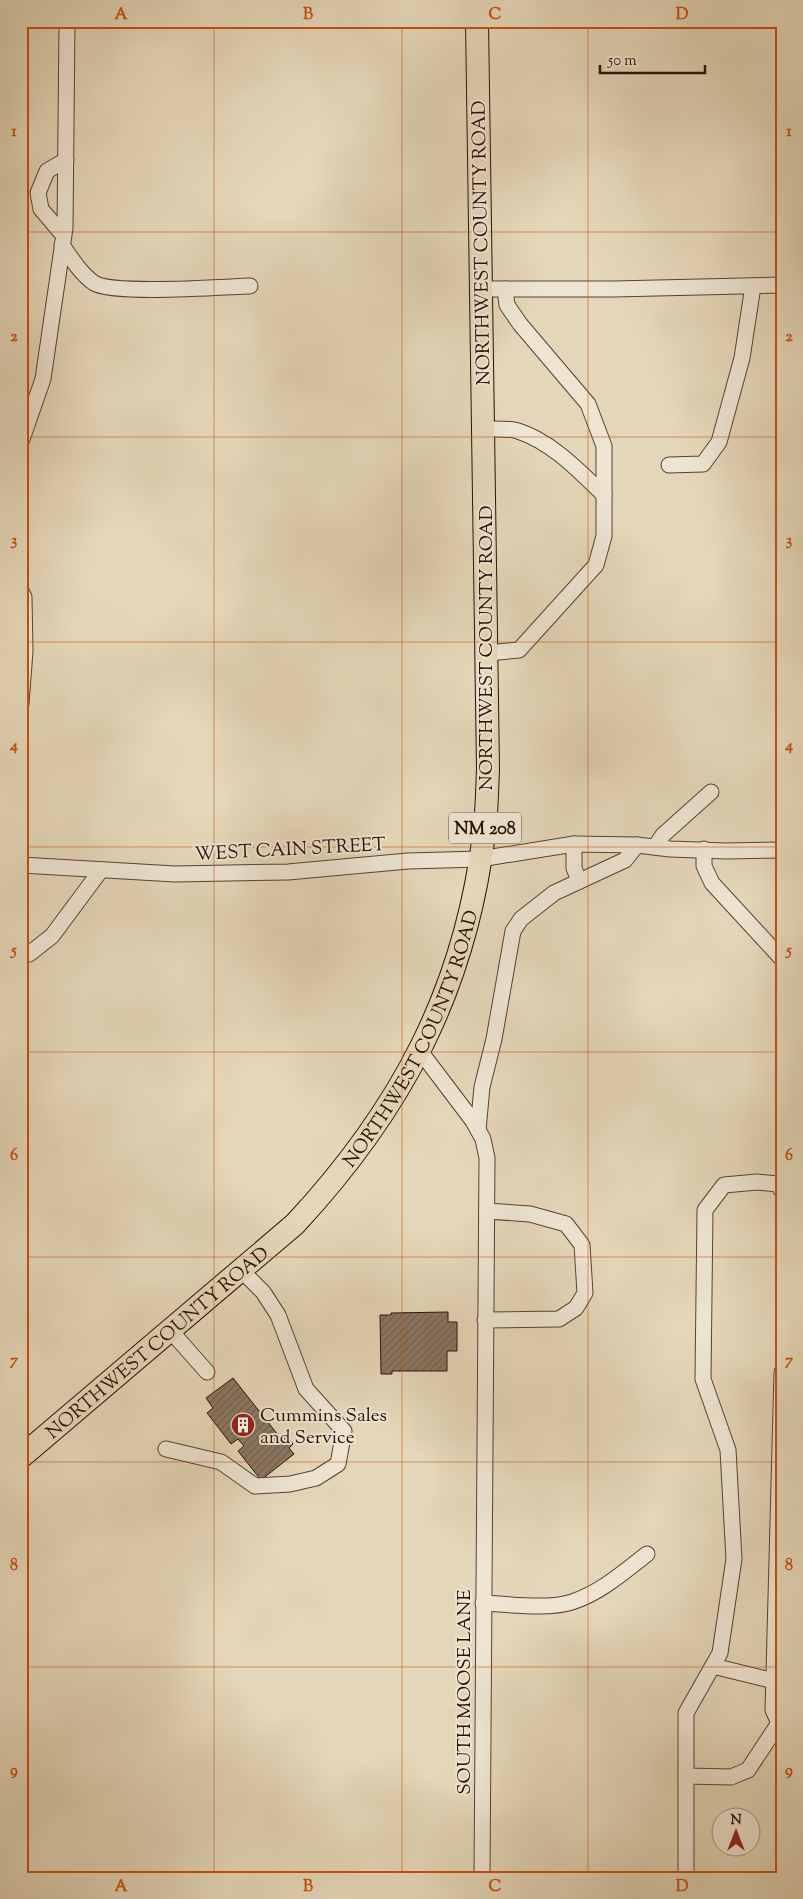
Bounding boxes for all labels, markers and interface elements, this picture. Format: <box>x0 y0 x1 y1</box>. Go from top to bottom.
text: A <box>115 4 128 27</box>
text: B <box>303 4 313 27</box>
text: C <box>489 4 502 27</box>
text: D <box>676 4 689 27</box>
scale bar <box>600 42 706 74</box>
text: 50 m <box>607 51 637 72</box>
street label: NORTHWEST COUNTY ROAD <box>467 100 498 386</box>
text: 1 <box>11 121 17 144</box>
text: 1 <box>786 121 792 144</box>
text: 2 <box>10 326 18 349</box>
text: 2 <box>785 326 793 349</box>
street label: NORTHWEST COUNTY ROAD <box>474 506 501 790</box>
text: 3 <box>11 530 18 553</box>
text: 3 <box>786 530 793 553</box>
text: 4 <box>9 735 18 758</box>
text: 4 <box>784 735 793 758</box>
road number: NM 208 <box>449 812 521 844</box>
street label: WEST CAIN STREET <box>194 832 386 869</box>
street label: NORTHWEST COUNTY ROAD <box>337 907 486 1174</box>
text: 5 <box>9 940 17 963</box>
text: 5 <box>784 940 792 963</box>
text: 6 <box>10 1145 18 1168</box>
text: 6 <box>785 1145 793 1168</box>
street label: NORTHWEST COUNTY ROAD <box>41 1241 276 1446</box>
text: 7 <box>10 1350 19 1373</box>
text: 7 <box>785 1350 794 1373</box>
place label: Cummins Sales and Service <box>260 1403 387 1452</box>
building icon: Cummins Sales and Service <box>230 1412 256 1438</box>
text: 8 <box>10 1555 18 1578</box>
text: 8 <box>785 1555 793 1578</box>
street label: SOUTH MOOSE LANE <box>452 1589 479 1795</box>
text: 9 <box>10 1760 18 1783</box>
text: 9 <box>785 1760 793 1783</box>
north arrow <box>710 1806 760 1856</box>
text: N <box>730 1811 742 1831</box>
text: A <box>115 1876 128 1899</box>
text: B <box>303 1876 313 1899</box>
text: C <box>489 1876 502 1899</box>
text: D <box>676 1876 689 1899</box>

